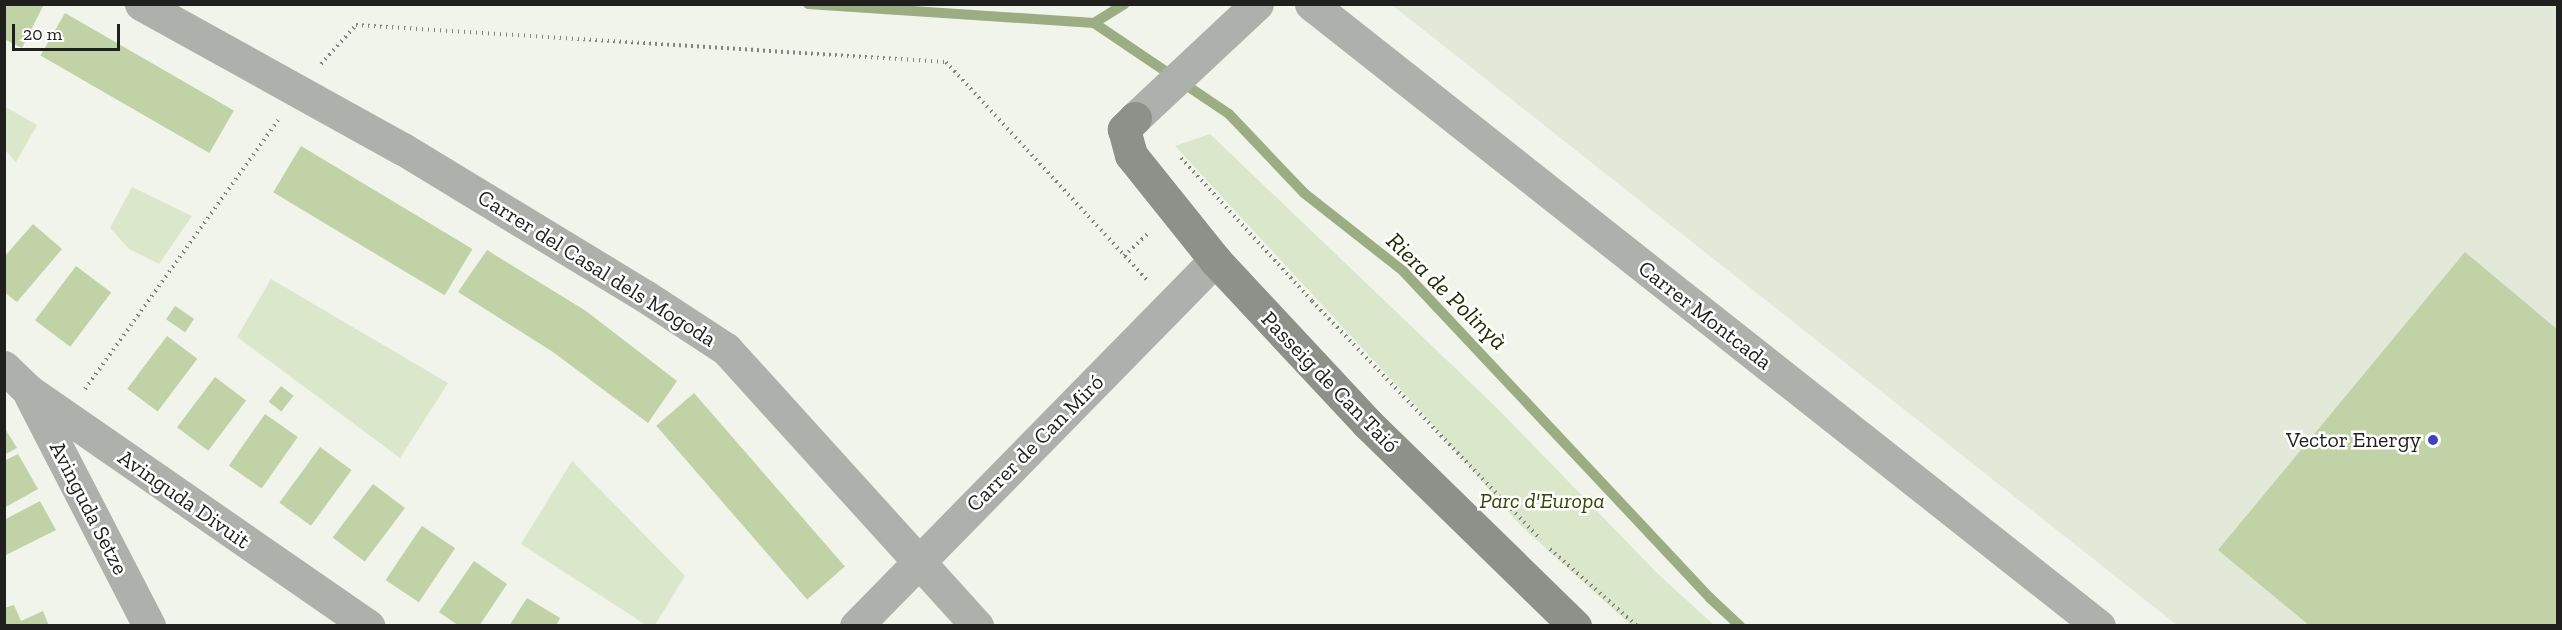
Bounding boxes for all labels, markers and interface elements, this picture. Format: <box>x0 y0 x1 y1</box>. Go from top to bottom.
scale bar <box>15 12 123 50</box>
text: 20 m <box>23 23 62 45</box>
street label: Carrer del Casal dels Mogoda <box>473 184 721 352</box>
water label: Riera de Polinyà <box>1381 226 1513 356</box>
street label: Carrer Montcada <box>1633 255 1777 375</box>
street label: Passeig de Can Taió <box>1256 306 1404 458</box>
street label: Carrer de Can Miró <box>961 369 1109 517</box>
place label: Vector Energy <box>2286 427 2421 453</box>
marker: Vector Energy <box>2426 433 2440 447</box>
street label: Avinguda Setze <box>44 437 134 579</box>
street label: Avinguda Divuit <box>113 444 255 554</box>
park label: Parc d'Europa <box>1479 488 1605 514</box>

